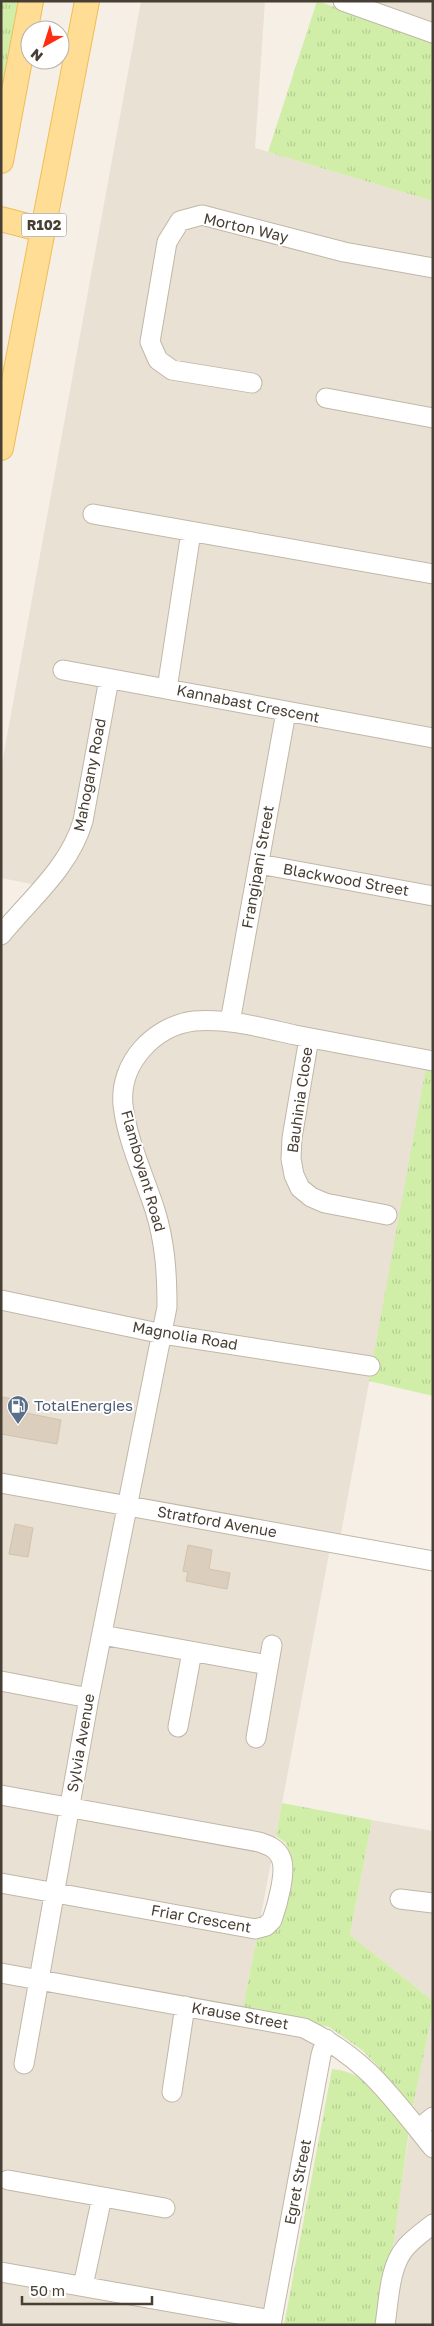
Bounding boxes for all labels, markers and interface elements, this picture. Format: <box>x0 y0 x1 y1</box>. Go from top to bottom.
north arrow <box>20 20 70 70</box>
text: N <box>27 46 46 65</box>
street label: Morton Way <box>202 209 291 246</box>
road number: R102 <box>22 214 66 236</box>
street label: Kannabast Crescent <box>175 680 321 726</box>
street label: Mahogany Road <box>69 717 109 833</box>
street label: Frangipani Street <box>237 804 277 930</box>
street label: Blackwood Street <box>282 859 411 899</box>
street label: Bauhinia Close <box>283 1045 315 1154</box>
street label: Flamboyant Road <box>118 1108 170 1233</box>
street label: Magnolia Road <box>131 1317 239 1353</box>
fuel station icon: TotalEnergies <box>6 1394 30 1425</box>
place label: TotalEnergies <box>34 1396 133 1414</box>
street label: Stratford Avenue <box>156 1502 279 1540</box>
street label: Sylvia Avenue <box>62 1692 98 1794</box>
street label: Friar Crescent <box>150 1900 253 1936</box>
street label: Krause Street <box>190 1998 290 2032</box>
street label: Egret Street <box>280 2137 314 2226</box>
scale bar <box>22 2274 152 2306</box>
text: 50 m <box>30 2281 65 2299</box>

